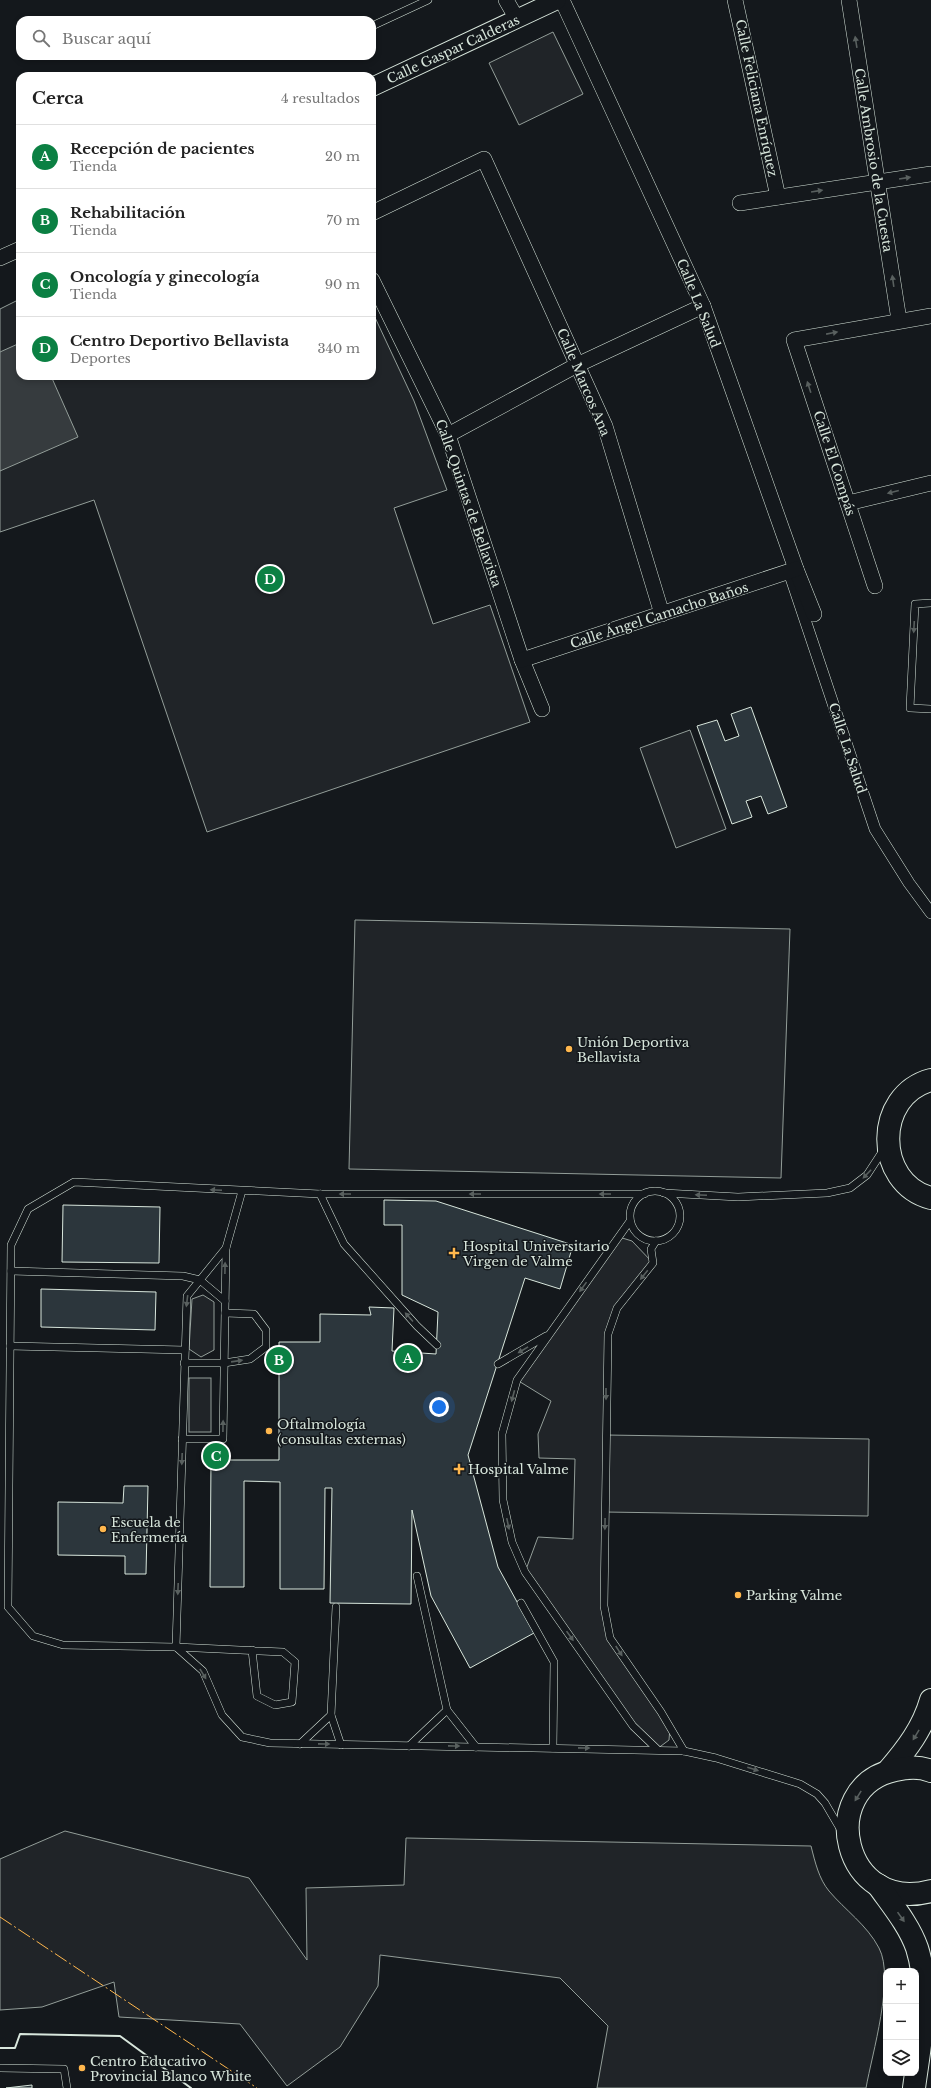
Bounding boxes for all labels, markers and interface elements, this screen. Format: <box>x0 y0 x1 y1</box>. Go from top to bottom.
street label: Calle Gaspar Calderas <box>384 11 522 88</box>
search box <box>16 16 376 60</box>
street label: Calle Feliciana Enríquez <box>731 18 782 179</box>
icon: search <box>30 27 52 49</box>
text: Buscar aquí <box>62 29 151 48</box>
one-way arrow <box>853 36 859 48</box>
street label: Calle Ambrosio de la Cuesta <box>851 67 897 254</box>
text: Cerca <box>32 88 84 109</box>
text: 4 resultados <box>281 90 360 107</box>
text: Recepción de pacientes <box>70 139 255 158</box>
text: A <box>40 148 50 165</box>
text: 20 m <box>325 148 360 165</box>
text: Tienda <box>70 158 117 175</box>
one-way arrow <box>899 175 911 181</box>
one-way arrow <box>811 188 823 194</box>
text: Rehabilitación <box>70 203 186 222</box>
text: B <box>40 212 50 229</box>
text: 70 m <box>327 212 360 229</box>
text: Tienda <box>70 222 117 239</box>
street label: Calle La Salud <box>673 256 724 351</box>
text: Oncología y ginecología <box>70 267 260 286</box>
one-way arrow <box>890 275 896 287</box>
text: C <box>40 276 50 293</box>
text: 90 m <box>325 276 360 293</box>
text: Tienda <box>70 286 117 303</box>
street label: Calle Marcos Ana <box>553 326 614 439</box>
one-way arrow <box>826 330 838 336</box>
text: Centro Deportivo Bellavista <box>70 331 289 350</box>
text: D <box>39 340 51 357</box>
text: 340 m <box>317 340 360 357</box>
text: Deportes <box>70 350 131 367</box>
one-way arrow <box>806 380 812 392</box>
street label: Calle El Compás <box>810 408 860 518</box>
street label: Calle Quintas de Bellavista <box>432 417 506 590</box>
one-way arrow <box>887 490 899 496</box>
pin: D <box>257 564 283 594</box>
street label: Calle Ángel Camacho Baños <box>568 579 750 652</box>
one-way arrow <box>910 621 917 633</box>
street label: Calle La Salud <box>825 700 870 796</box>
place label: Unión Deportiva Bellavista <box>577 1034 690 1066</box>
marker: Unión Deportiva Bellavista <box>564 1044 574 1054</box>
one-way arrow <box>862 1169 871 1179</box>
one-way arrow <box>210 1186 222 1193</box>
one-way arrow <box>338 1191 351 1197</box>
one-way arrow <box>468 1191 481 1197</box>
one-way arrow <box>598 1191 611 1197</box>
one-way arrow <box>694 1192 707 1198</box>
place label: Hospital Universitario Virgen de Valme <box>462 1238 609 1270</box>
marker: Hospital Universitario Virgen de Valme <box>448 1247 460 1259</box>
one-way arrow <box>222 1262 229 1274</box>
one-way arrow <box>639 1270 648 1280</box>
one-way arrow <box>578 1281 587 1292</box>
one-way arrow <box>184 1295 190 1308</box>
one-way arrow <box>404 1312 414 1322</box>
pin: A <box>395 1343 421 1373</box>
pin: B <box>266 1345 292 1375</box>
one-way arrow <box>517 1346 529 1353</box>
one-way arrow <box>231 1358 243 1364</box>
one-way arrow <box>603 1388 609 1401</box>
one-way arrow <box>510 1390 516 1402</box>
your location <box>429 1397 449 1417</box>
place label: Oftalmología (consultas externas) <box>277 1416 406 1448</box>
one-way arrow <box>220 1419 226 1432</box>
marker: Oftalmología (consultas externas) <box>264 1426 274 1436</box>
pin: C <box>203 1441 229 1471</box>
one-way arrow <box>178 1453 185 1465</box>
place label: Hospital Valme <box>468 1461 569 1478</box>
marker: Hospital Valme <box>453 1463 465 1475</box>
place label: Escuela de Enfermería <box>111 1514 188 1546</box>
one-way arrow <box>505 1517 511 1530</box>
one-way arrow <box>602 1518 608 1531</box>
marker: Escuela de Enfermería <box>98 1524 108 1534</box>
one-way arrow <box>175 1583 181 1596</box>
place label: Parking Valme <box>746 1587 842 1604</box>
marker: Parking Valme <box>733 1590 743 1600</box>
one-way arrow <box>566 1631 574 1641</box>
one-way arrow <box>615 1645 622 1657</box>
one-way arrow <box>200 1668 207 1680</box>
one-way arrow <box>912 1729 919 1741</box>
one-way arrow <box>318 1741 331 1747</box>
one-way arrow <box>448 1743 460 1750</box>
one-way arrow <box>578 1745 591 1751</box>
one-way arrow <box>748 1767 760 1773</box>
one-way arrow <box>855 1790 862 1802</box>
one-way arrow <box>897 1912 905 1922</box>
map controls <box>883 1968 919 2076</box>
button: + <box>883 1968 919 2004</box>
button: − <box>883 2004 919 2040</box>
button: layers <box>883 2040 919 2076</box>
place label: Centro Educativo Provincial Blanco White <box>90 2053 251 2085</box>
marker: Centro Educativo Provincial Blanco White <box>77 2063 87 2073</box>

